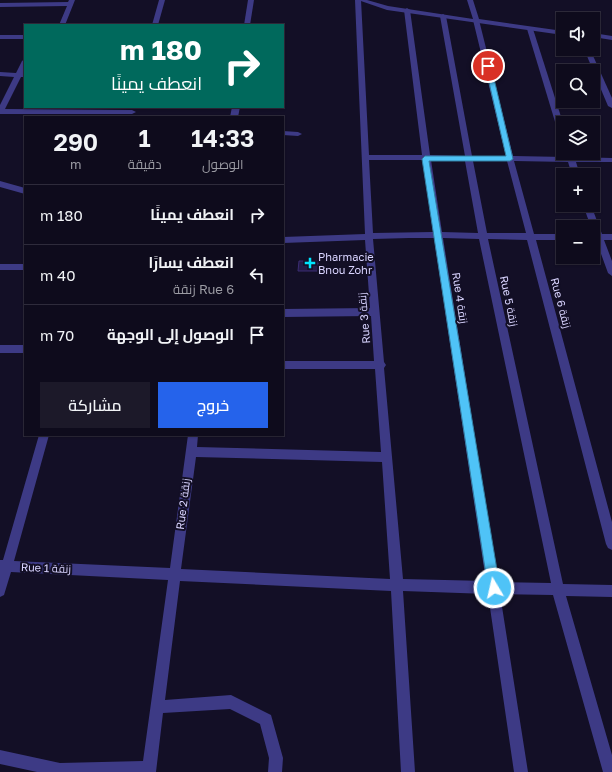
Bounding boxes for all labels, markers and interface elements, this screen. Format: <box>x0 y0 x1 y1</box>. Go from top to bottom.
map controls <box>556 12 600 264</box>
button: sound <box>556 12 600 56</box>
text: 180 m <box>120 33 202 66</box>
icon: right <box>216 40 268 92</box>
pin <box>471 49 505 83</box>
icon: arrive <box>477 55 499 77</box>
button: search <box>556 64 600 108</box>
text: انعطف يمينًا <box>111 72 202 94</box>
button: layers <box>556 116 600 160</box>
text: 1 <box>139 123 151 152</box>
text: 14:33 <box>191 123 255 152</box>
text: 290 <box>54 127 98 156</box>
text: m <box>70 156 82 172</box>
text: دقيقة <box>128 156 161 172</box>
text: الوصول <box>202 156 243 172</box>
button: + <box>556 168 600 212</box>
icon: right <box>246 204 268 226</box>
text: انعطف يمينًا <box>150 205 234 223</box>
text: 180 m <box>40 206 83 224</box>
button: − <box>556 220 600 264</box>
place label: Pharmacie Bnou Zohr <box>318 250 374 276</box>
text: انعطف يسارًا <box>148 253 234 271</box>
marker: Pharmacie Bnou Zohr <box>305 258 315 268</box>
icon: left <box>246 264 268 286</box>
text: 40 m <box>40 266 76 284</box>
street label: Rue 4 زنقة <box>449 271 471 325</box>
street label: Rue 5 زنقة <box>497 274 521 328</box>
street label: Rue 6 زنقة <box>548 276 574 330</box>
text: Rue 6 زنقة <box>173 281 234 297</box>
street label: Rue 3 زنقة <box>355 292 373 344</box>
icon: arrive <box>246 324 268 346</box>
text: الوصول إلى الوجهة <box>107 325 234 343</box>
text: 70 m <box>40 326 74 344</box>
button: مشاركة <box>40 382 150 428</box>
button: خروج <box>158 382 268 428</box>
street label: Rue 2 زنقة <box>173 478 193 530</box>
street label: Rue 1 زنقة <box>21 560 72 576</box>
position arrow <box>473 567 515 609</box>

